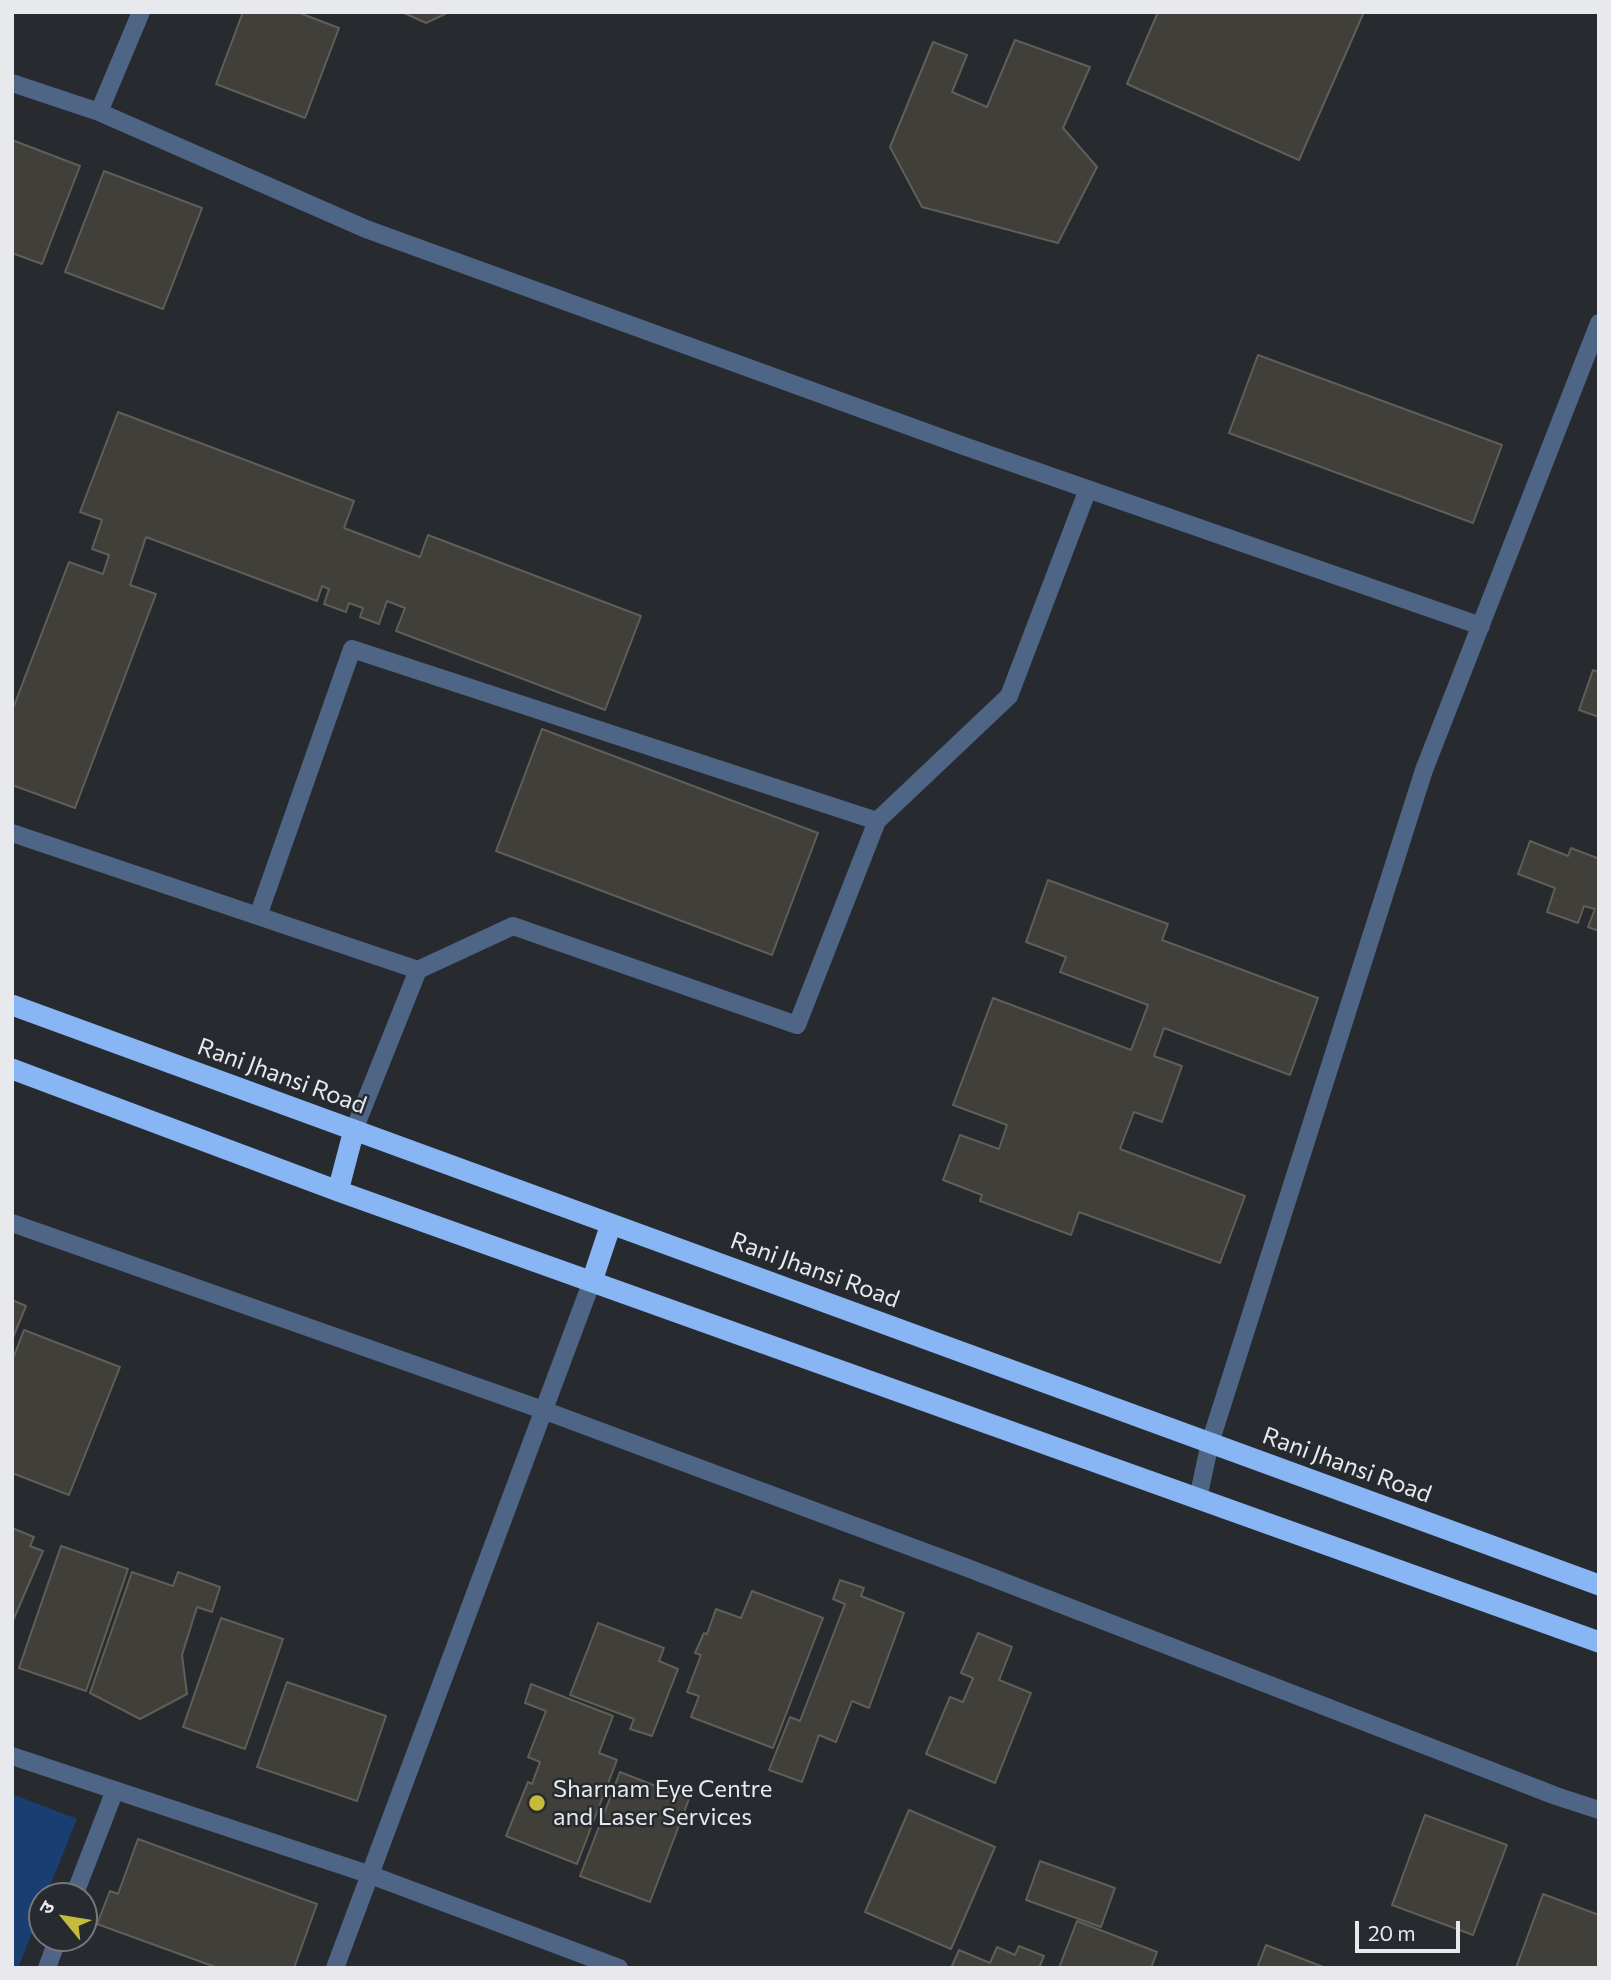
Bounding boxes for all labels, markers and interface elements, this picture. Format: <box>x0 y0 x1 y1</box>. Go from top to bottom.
street label: Rani Jhansi Road <box>194 1032 370 1120</box>
street label: Rani Jhansi Road <box>727 1226 903 1314</box>
street label: Rani Jhansi Road <box>1259 1421 1435 1509</box>
place label: Sharnam Eye Centre and Laser Services <box>553 1775 772 1831</box>
marker: Sharnam Eye Centre and Laser Services <box>527 1793 547 1813</box>
north arrow <box>28 1882 98 1952</box>
text: उ <box>33 1897 59 1918</box>
scale bar <box>1359 1906 1464 1950</box>
text: 20 m <box>1368 1920 1416 1945</box>

